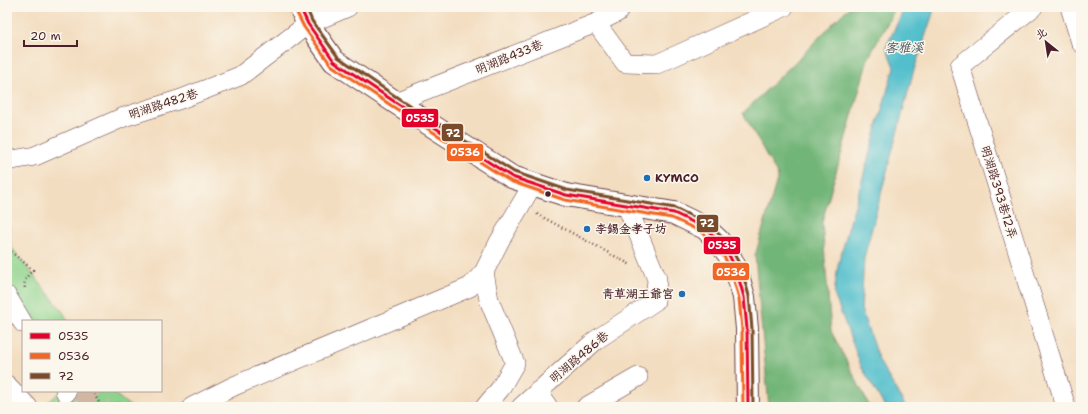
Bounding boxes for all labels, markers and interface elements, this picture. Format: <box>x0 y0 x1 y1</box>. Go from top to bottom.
scale bar <box>24 22 77 48</box>
north arrow <box>1026 22 1066 62</box>
text: 北 <box>1033 25 1050 43</box>
text: 20 m <box>30 28 61 44</box>
street label: 明湖路433巷 <box>473 36 545 78</box>
water label: 客雅溪 <box>884 39 924 56</box>
street label: 明湖路482巷 <box>126 85 200 123</box>
line badge: 0535 <box>401 108 439 128</box>
text: 0535 <box>406 111 435 126</box>
line badge: 72 <box>441 123 464 142</box>
text: 72 <box>446 126 461 141</box>
line badge: 0536 <box>446 143 484 162</box>
street label: 明湖路393巷12弄 <box>977 143 1021 241</box>
text: 0536 <box>450 145 480 160</box>
place label: KYMCO <box>655 170 699 186</box>
marker: KYMCO <box>642 173 652 183</box>
unlabelled marker <box>543 189 553 199</box>
line badge: 72 <box>696 214 719 233</box>
text: 72 <box>700 216 715 231</box>
place label: 李錫金孝子坊 <box>595 221 667 237</box>
marker: 李錫金孝子坊 <box>582 224 592 234</box>
line badge: 0535 <box>703 236 741 255</box>
text: 0535 <box>708 238 737 253</box>
line badge: 0536 <box>712 262 750 281</box>
text: 0536 <box>716 265 746 280</box>
place label: 青草湖王爺宮 <box>602 286 674 302</box>
marker: 青草湖王爺宮 <box>677 289 687 299</box>
legend <box>22 320 162 392</box>
text: 0535 <box>58 328 88 344</box>
street label: 明湖路486巷 <box>546 328 612 386</box>
text: 0536 <box>58 348 90 364</box>
text: 72 <box>58 368 74 384</box>

